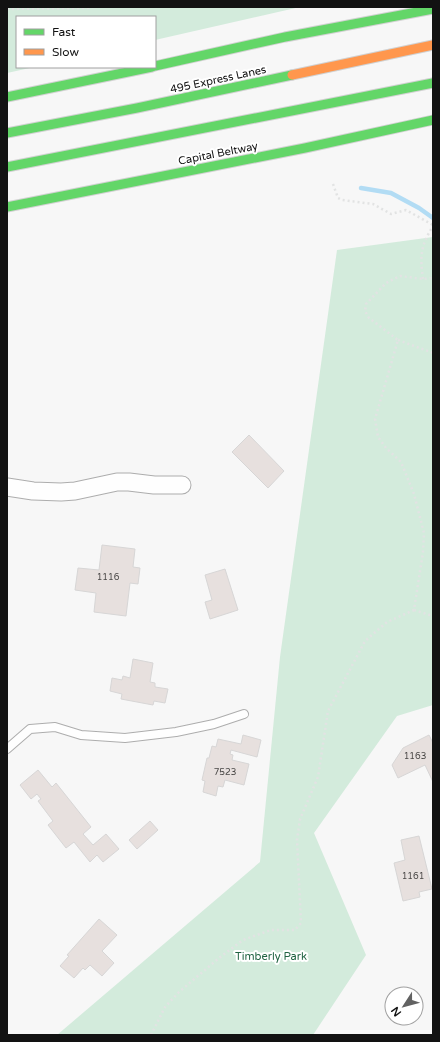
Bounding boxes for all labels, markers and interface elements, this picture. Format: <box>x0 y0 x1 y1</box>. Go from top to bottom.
legend <box>16 16 156 68</box>
text: Fast <box>52 25 76 39</box>
text: Slow <box>52 45 79 59</box>
street label: 495 Express Lanes <box>169 63 267 96</box>
street label: Capital Beltway <box>177 139 259 168</box>
house number: 1116 <box>97 572 120 583</box>
house number: 1163 <box>404 751 426 762</box>
house number: 7523 <box>214 767 236 778</box>
house number: 1161 <box>402 871 424 882</box>
park label: Timberly Park <box>235 950 307 963</box>
north arrow <box>384 986 424 1026</box>
text: N <box>388 1004 404 1019</box>

